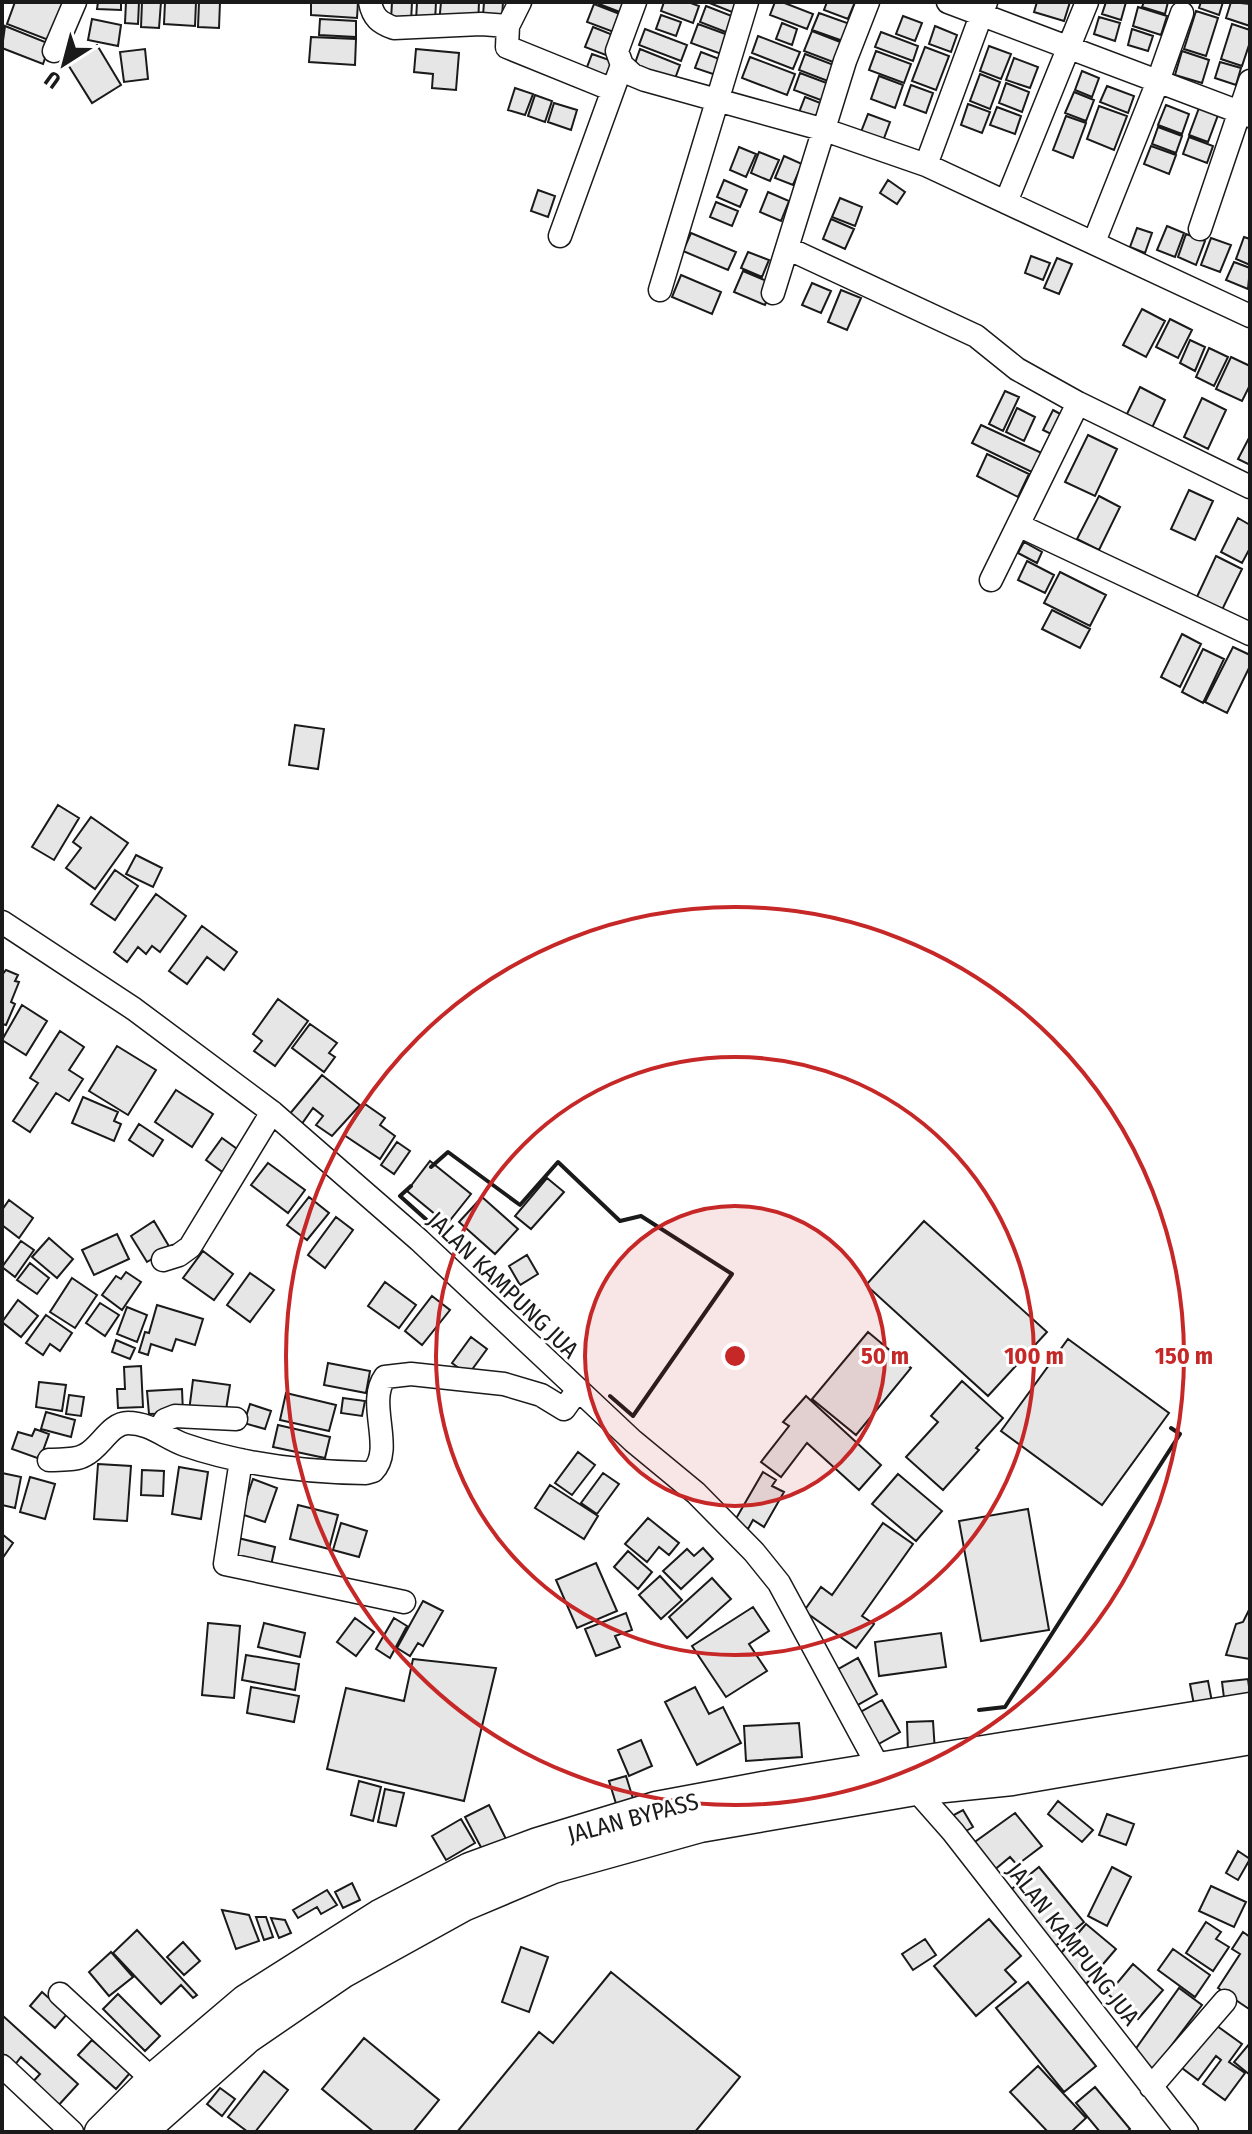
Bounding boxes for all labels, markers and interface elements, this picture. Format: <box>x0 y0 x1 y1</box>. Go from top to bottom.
north arrow <box>24 24 104 104</box>
text: U <box>39 65 66 94</box>
street label: JALAN KAMPUNG JUA <box>422 1206 584 1364</box>
centre of rings <box>721 1342 749 1370</box>
text: 50 m <box>861 1342 909 1370</box>
text: 100 m <box>1004 1342 1064 1370</box>
text: 150 m <box>1155 1342 1213 1370</box>
street label: JALAN BYPASS <box>564 1787 702 1849</box>
street label: JALAN KAMPUNG JUA <box>1001 1857 1145 2031</box>

